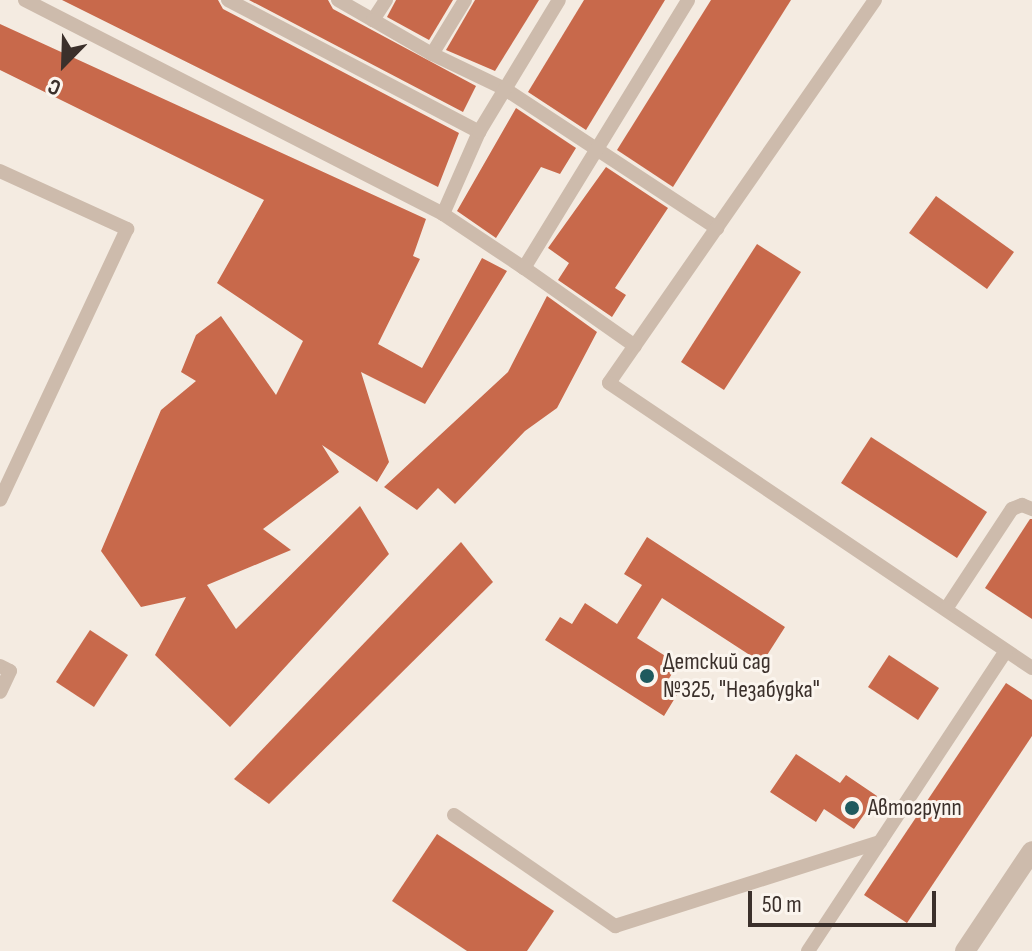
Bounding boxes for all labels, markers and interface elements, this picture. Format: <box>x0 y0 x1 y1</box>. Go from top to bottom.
north arrow <box>24 24 104 104</box>
text: С <box>44 72 65 101</box>
place label: Детский сад №325, "Незабудка" <box>663 648 820 704</box>
marker: Детский сад №325, "Незабудка" <box>638 667 656 685</box>
place label: Автогрупп <box>868 794 962 822</box>
marker: Автогрупп <box>843 799 861 817</box>
scale bar <box>752 875 940 925</box>
text: 50 m <box>762 890 802 919</box>

